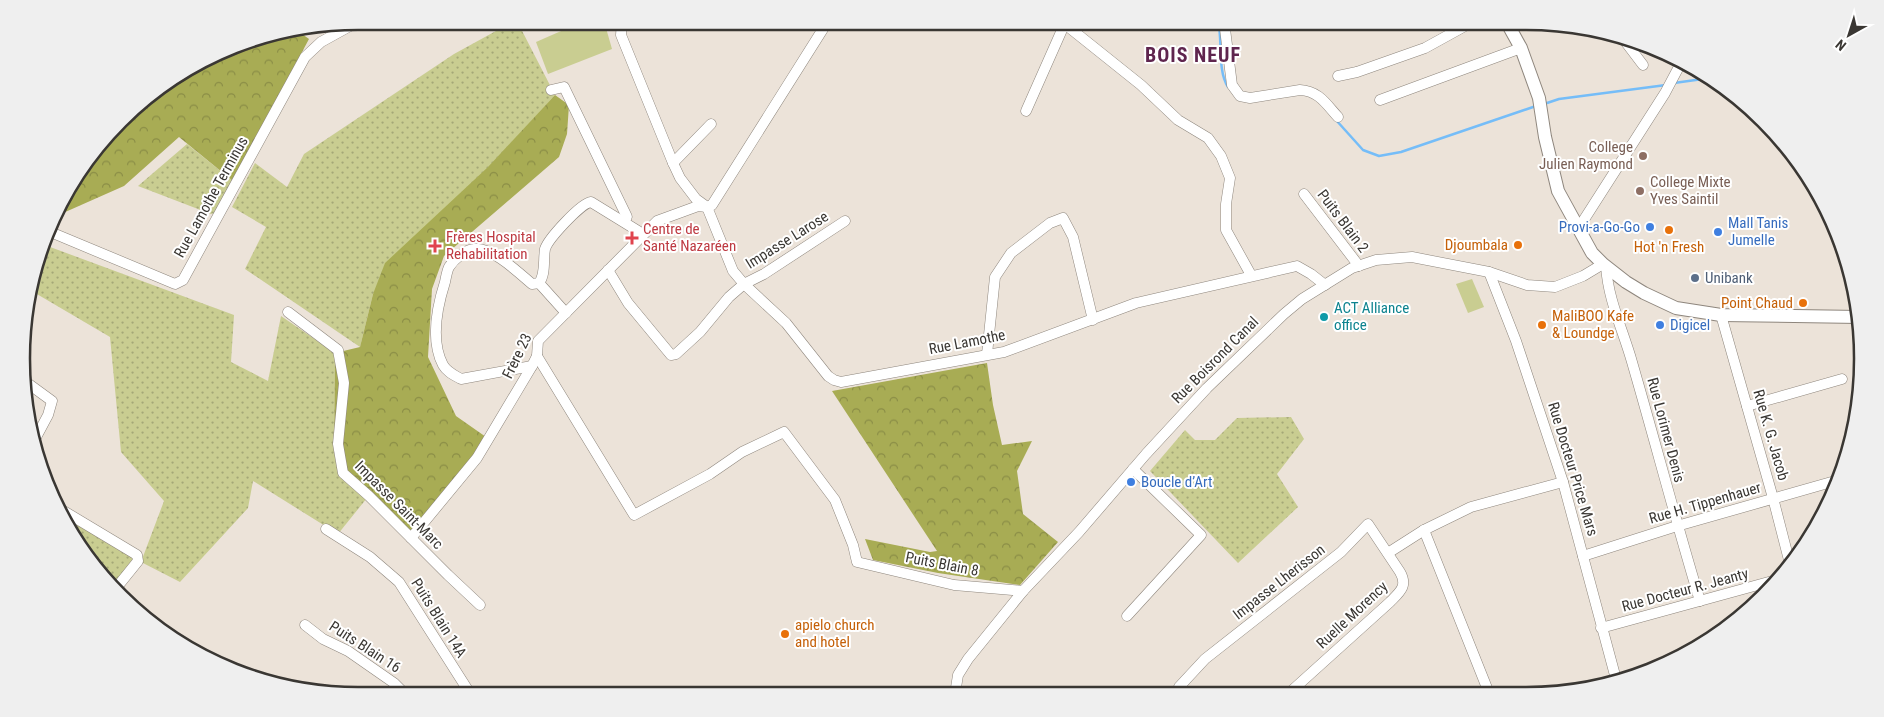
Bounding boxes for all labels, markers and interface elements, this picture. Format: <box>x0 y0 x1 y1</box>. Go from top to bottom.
north arrow <box>1824 10 1874 60</box>
text: N <box>1832 36 1849 54</box>
district label: BOIS NEUF <box>1145 43 1241 67</box>
street label: Rue Lamothe Terminus <box>170 133 252 261</box>
place label: College Julien Raymond <box>1539 138 1633 173</box>
marker: College Julien Raymond <box>1637 150 1649 162</box>
place label: College Mixte Yves Saintil <box>1650 173 1731 208</box>
marker: College Mixte Yves Saintil <box>1634 185 1646 197</box>
street label: Puits Blain 2 <box>1314 186 1372 256</box>
street label: Impasse Larose <box>742 207 832 273</box>
place label: Mall Tanis Jumelle <box>1728 214 1788 249</box>
place label: Provi-a-Go-Go <box>1559 218 1640 236</box>
place label: Centre de Santé Nazaréen <box>643 220 736 255</box>
marker: Provi-a-Go-Go <box>1644 221 1656 233</box>
marker: Hot 'n Fresh <box>1663 224 1675 236</box>
marker: Mall Tanis Jumelle <box>1712 226 1724 238</box>
place label: Frères Hospital Rehabilitation <box>446 228 536 263</box>
marker: Centre de Santé Nazaréen <box>625 231 639 245</box>
place label: Djoumbala <box>1445 236 1508 254</box>
place label: Hot 'n Fresh <box>1634 238 1704 256</box>
marker: Frères Hospital Rehabilitation <box>428 239 442 253</box>
marker: Djoumbala <box>1512 239 1524 251</box>
place label: Unibank <box>1705 269 1753 287</box>
marker: Unibank <box>1689 272 1701 284</box>
place label: Point Chaud <box>1721 294 1793 312</box>
marker: Point Chaud <box>1797 297 1809 309</box>
place label: ACT Alliance office <box>1334 299 1409 334</box>
place label: MaliBOO Kafe & Loundge <box>1552 307 1634 342</box>
marker: ACT Alliance office <box>1318 311 1330 323</box>
street label: Rue Boisrond Canal <box>1168 313 1262 407</box>
place label: Digicel <box>1670 316 1710 334</box>
marker: MaliBOO Kafe & Loundge <box>1536 319 1548 331</box>
marker: Digicel <box>1654 319 1666 331</box>
street label: Rue Lamothe <box>927 326 1007 358</box>
street label: Frère 23 <box>498 330 536 382</box>
street label: Rue Lorimer Denis <box>1643 376 1689 485</box>
street label: Rue K. G. Jacob <box>1749 387 1793 483</box>
street label: Rue Docteur Price Mars <box>1544 400 1602 538</box>
street label: Impasse Saint-Marc <box>351 457 447 553</box>
place label: Boucle d’Art <box>1141 473 1212 491</box>
marker: Boucle d’Art <box>1125 476 1137 488</box>
street label: Rue H. Tippenhauer <box>1647 478 1764 528</box>
street label: Impasse Lherisson <box>1229 541 1329 623</box>
street label: Puits Blain 8 <box>904 548 980 580</box>
street label: Rue Docteur R. Jeanty <box>1620 564 1750 616</box>
street label: Puits Blain 14A <box>407 575 471 661</box>
street label: Ruelle Morency <box>1313 578 1391 652</box>
place label: apielo church and hotel <box>795 616 875 651</box>
street label: Puits Blain 16 <box>326 617 404 677</box>
marker: apielo church and hotel <box>779 628 791 640</box>

